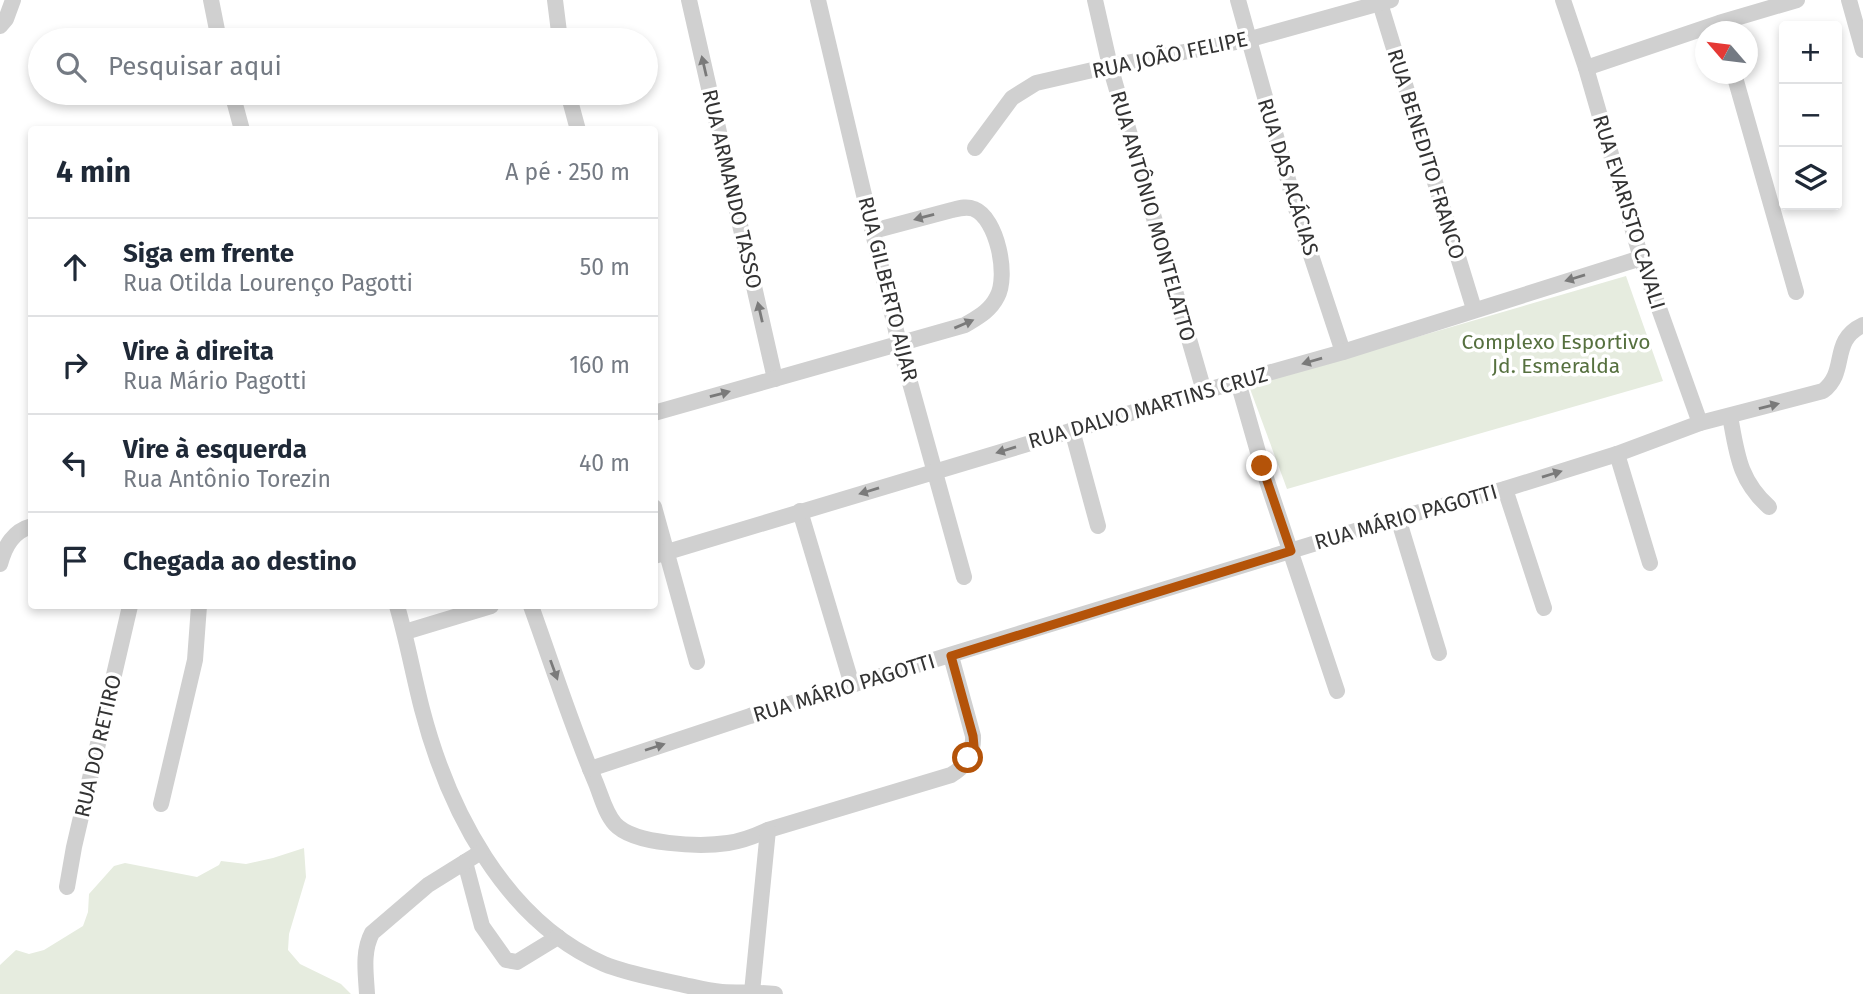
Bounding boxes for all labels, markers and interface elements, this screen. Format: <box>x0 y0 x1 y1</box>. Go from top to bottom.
north arrow <box>1695 21 1758 84</box>
map controls <box>1779 21 1842 210</box>
button: + <box>1779 21 1842 84</box>
street label: RUA JOÃO FELIPE <box>1090 26 1250 84</box>
search box <box>28 28 658 105</box>
street label: RUA BENEDITO FRANCO <box>1382 46 1470 262</box>
icon: search <box>52 48 90 86</box>
text: Pesquisar aqui <box>108 51 282 82</box>
one-way arrow <box>699 55 710 77</box>
button: − <box>1779 84 1842 147</box>
street label: RUA ARMANDO TASSO <box>696 87 768 291</box>
street label: RUA ANTÔNIO MONTELATTO <box>1105 88 1201 344</box>
street label: RUA DAS ACÁCIAS <box>1252 95 1324 259</box>
street label: RUA EVARISTO CAVALI <box>1587 112 1671 312</box>
button: layers <box>1779 147 1842 210</box>
text: 4 min <box>56 154 131 190</box>
text: A pé · 250 m <box>505 158 630 186</box>
street label: RUA GILBERTO AIJAR <box>852 194 924 384</box>
one-way arrow <box>913 212 935 223</box>
text: Siga em frente <box>123 238 294 269</box>
icon: ahead <box>56 248 94 286</box>
text: 50 m <box>580 253 630 281</box>
text: Rua Otilda Lourenço Pagotti <box>123 269 413 297</box>
one-way arrow <box>1565 273 1586 283</box>
one-way arrow <box>755 301 766 323</box>
one-way arrow <box>954 318 975 329</box>
park label: Complexo Esportivo Jd. Esmeralda <box>1462 329 1651 379</box>
text: Vire à direita <box>123 336 274 367</box>
icon: right <box>56 346 94 384</box>
text: 160 m <box>569 351 630 379</box>
one-way arrow <box>1300 356 1322 367</box>
street label: RUA DALVO MARTINS CRUZ <box>1025 361 1271 455</box>
text: Rua Mário Pagotti <box>123 367 307 395</box>
one-way arrow <box>710 388 731 398</box>
one-way arrow <box>1758 400 1780 411</box>
text: Vire à esquerda <box>123 434 307 465</box>
icon: left <box>56 444 94 482</box>
one-way arrow <box>996 445 1017 455</box>
text: 40 m <box>579 449 630 477</box>
route end <box>1246 450 1277 481</box>
text: Rua Antônio Torezin <box>123 465 331 493</box>
one-way arrow <box>1542 468 1563 479</box>
street label: RUA MÁRIO PAGOTTI <box>1312 478 1500 556</box>
one-way arrow <box>858 486 879 496</box>
icon: arrive <box>56 542 94 580</box>
text: Chegada ao destino <box>123 546 357 577</box>
street label: RUA MÁRIO PAGOTTI <box>750 648 938 728</box>
one-way arrow <box>549 659 560 680</box>
street label: RUA DO RETIRO <box>69 672 127 820</box>
one-way arrow <box>644 741 665 752</box>
route start <box>952 742 983 773</box>

